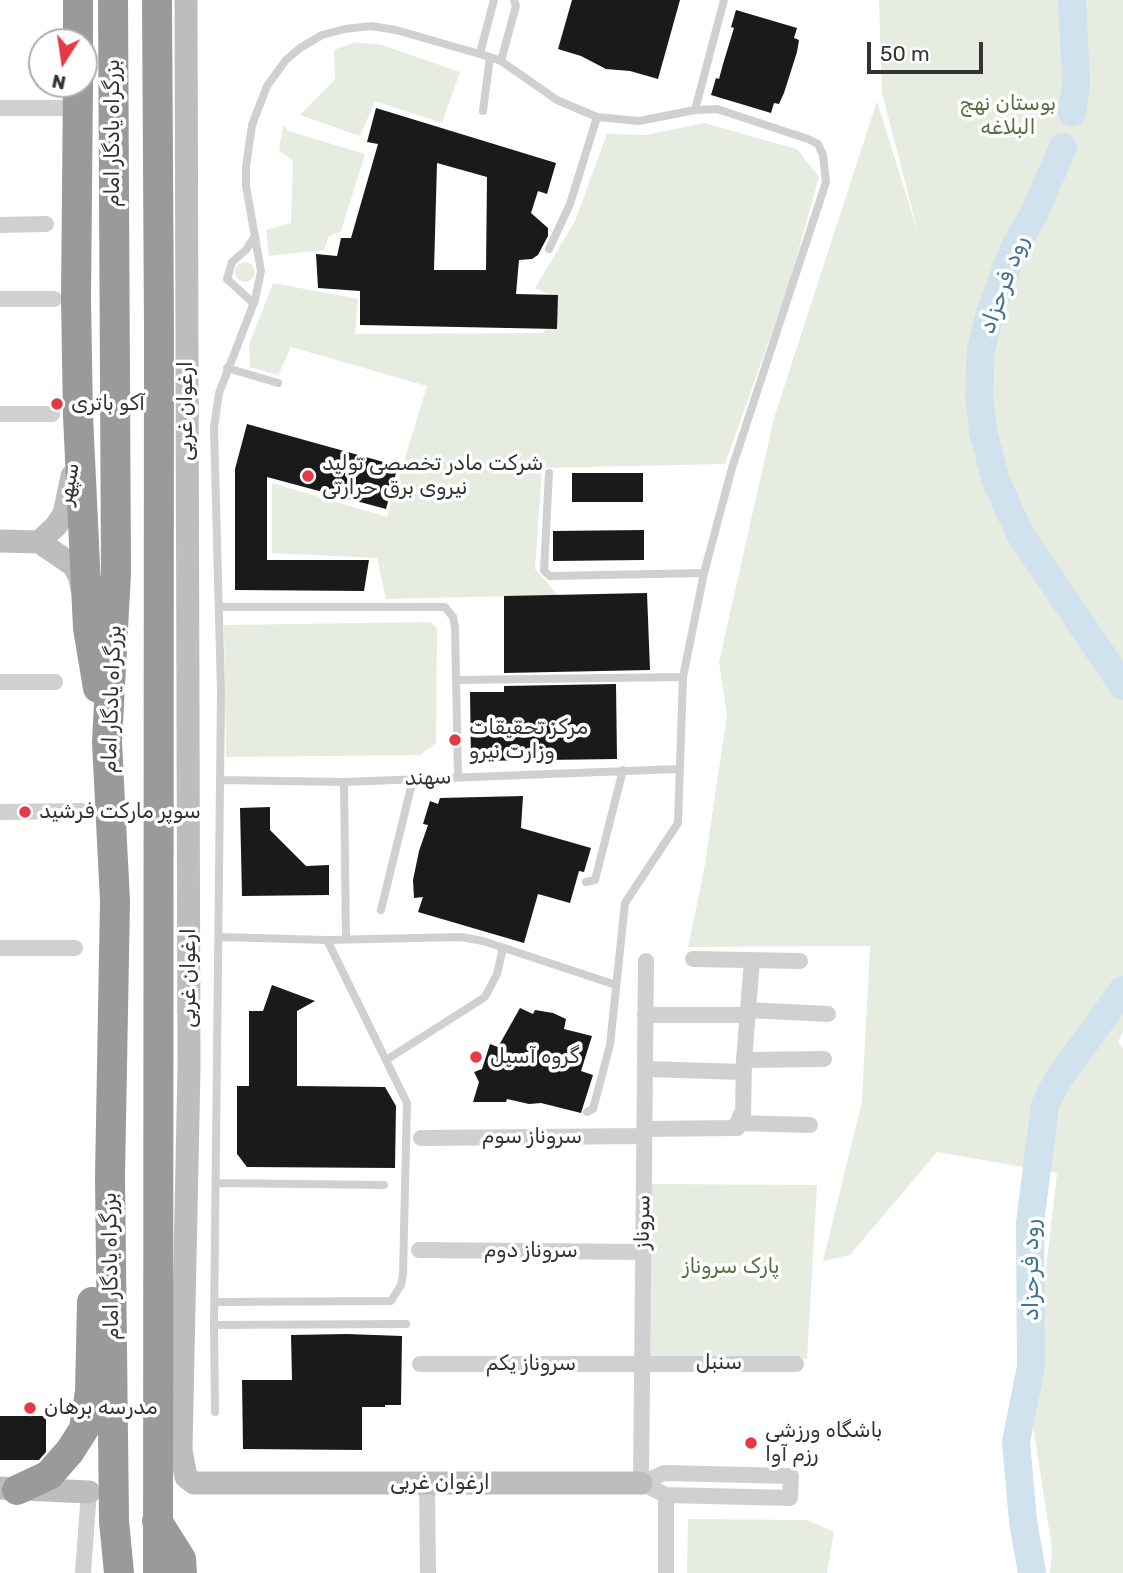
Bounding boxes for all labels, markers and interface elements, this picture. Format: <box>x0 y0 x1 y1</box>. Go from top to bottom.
north arrow <box>28 28 98 98</box>
scale bar <box>871 28 986 72</box>
text: 50 m <box>880 41 930 66</box>
street label: بزرگراه یادگار امام <box>100 59 126 207</box>
text: N <box>50 69 68 95</box>
park label: بوستان نهج البلاغه <box>960 91 1056 141</box>
water label: رود فرحزاد <box>974 232 1034 338</box>
street label: ارغوان غربی <box>173 361 199 461</box>
place label: آکو باتری <box>71 391 145 417</box>
marker: آکو باتری <box>49 396 65 412</box>
place label: شرکت مادر تخصصی تولید نیروی برق حرارتی <box>322 451 543 501</box>
street label: سپهر <box>53 461 85 507</box>
marker: شرکت مادر تخصصی تولید نیروی برق حرارتی <box>300 468 316 484</box>
street label: بزرگراه یادگار امام <box>97 625 127 773</box>
place label: مرکز تحقیقات وزارت نیرو <box>469 715 588 765</box>
marker: مرکز تحقیقات وزارت نیرو <box>447 732 463 748</box>
street label: سهند <box>404 765 452 791</box>
place label: سوپر مارکت فرشید <box>39 799 201 825</box>
marker: سوپر مارکت فرشید <box>17 804 33 820</box>
street label: ارغوان غربی <box>176 928 202 1028</box>
place label: گروه آسیل <box>490 1044 579 1070</box>
marker: گروه آسیل <box>468 1049 484 1065</box>
street label: سروناز سوم <box>482 1124 582 1150</box>
street label: بزرگراه یادگار امام <box>97 1192 125 1340</box>
street label: سروناز <box>630 1194 656 1250</box>
water label: رود فرحزاد <box>1017 1219 1045 1321</box>
street label: سروناز دوم <box>484 1238 578 1264</box>
park label: پارک سروناز <box>683 1254 779 1280</box>
street label: سنبل <box>696 1350 742 1376</box>
street label: سروناز یکم <box>486 1351 576 1377</box>
place label: مدرسه برهان <box>44 1395 158 1421</box>
marker: مدرسه برهان <box>22 1400 38 1416</box>
place label: باشگاه ورزشی رزم آوا <box>765 1418 882 1468</box>
marker: باشگاه ورزشی رزم آوا <box>743 1435 759 1451</box>
street label: ارغوان غربی <box>390 1470 490 1496</box>

